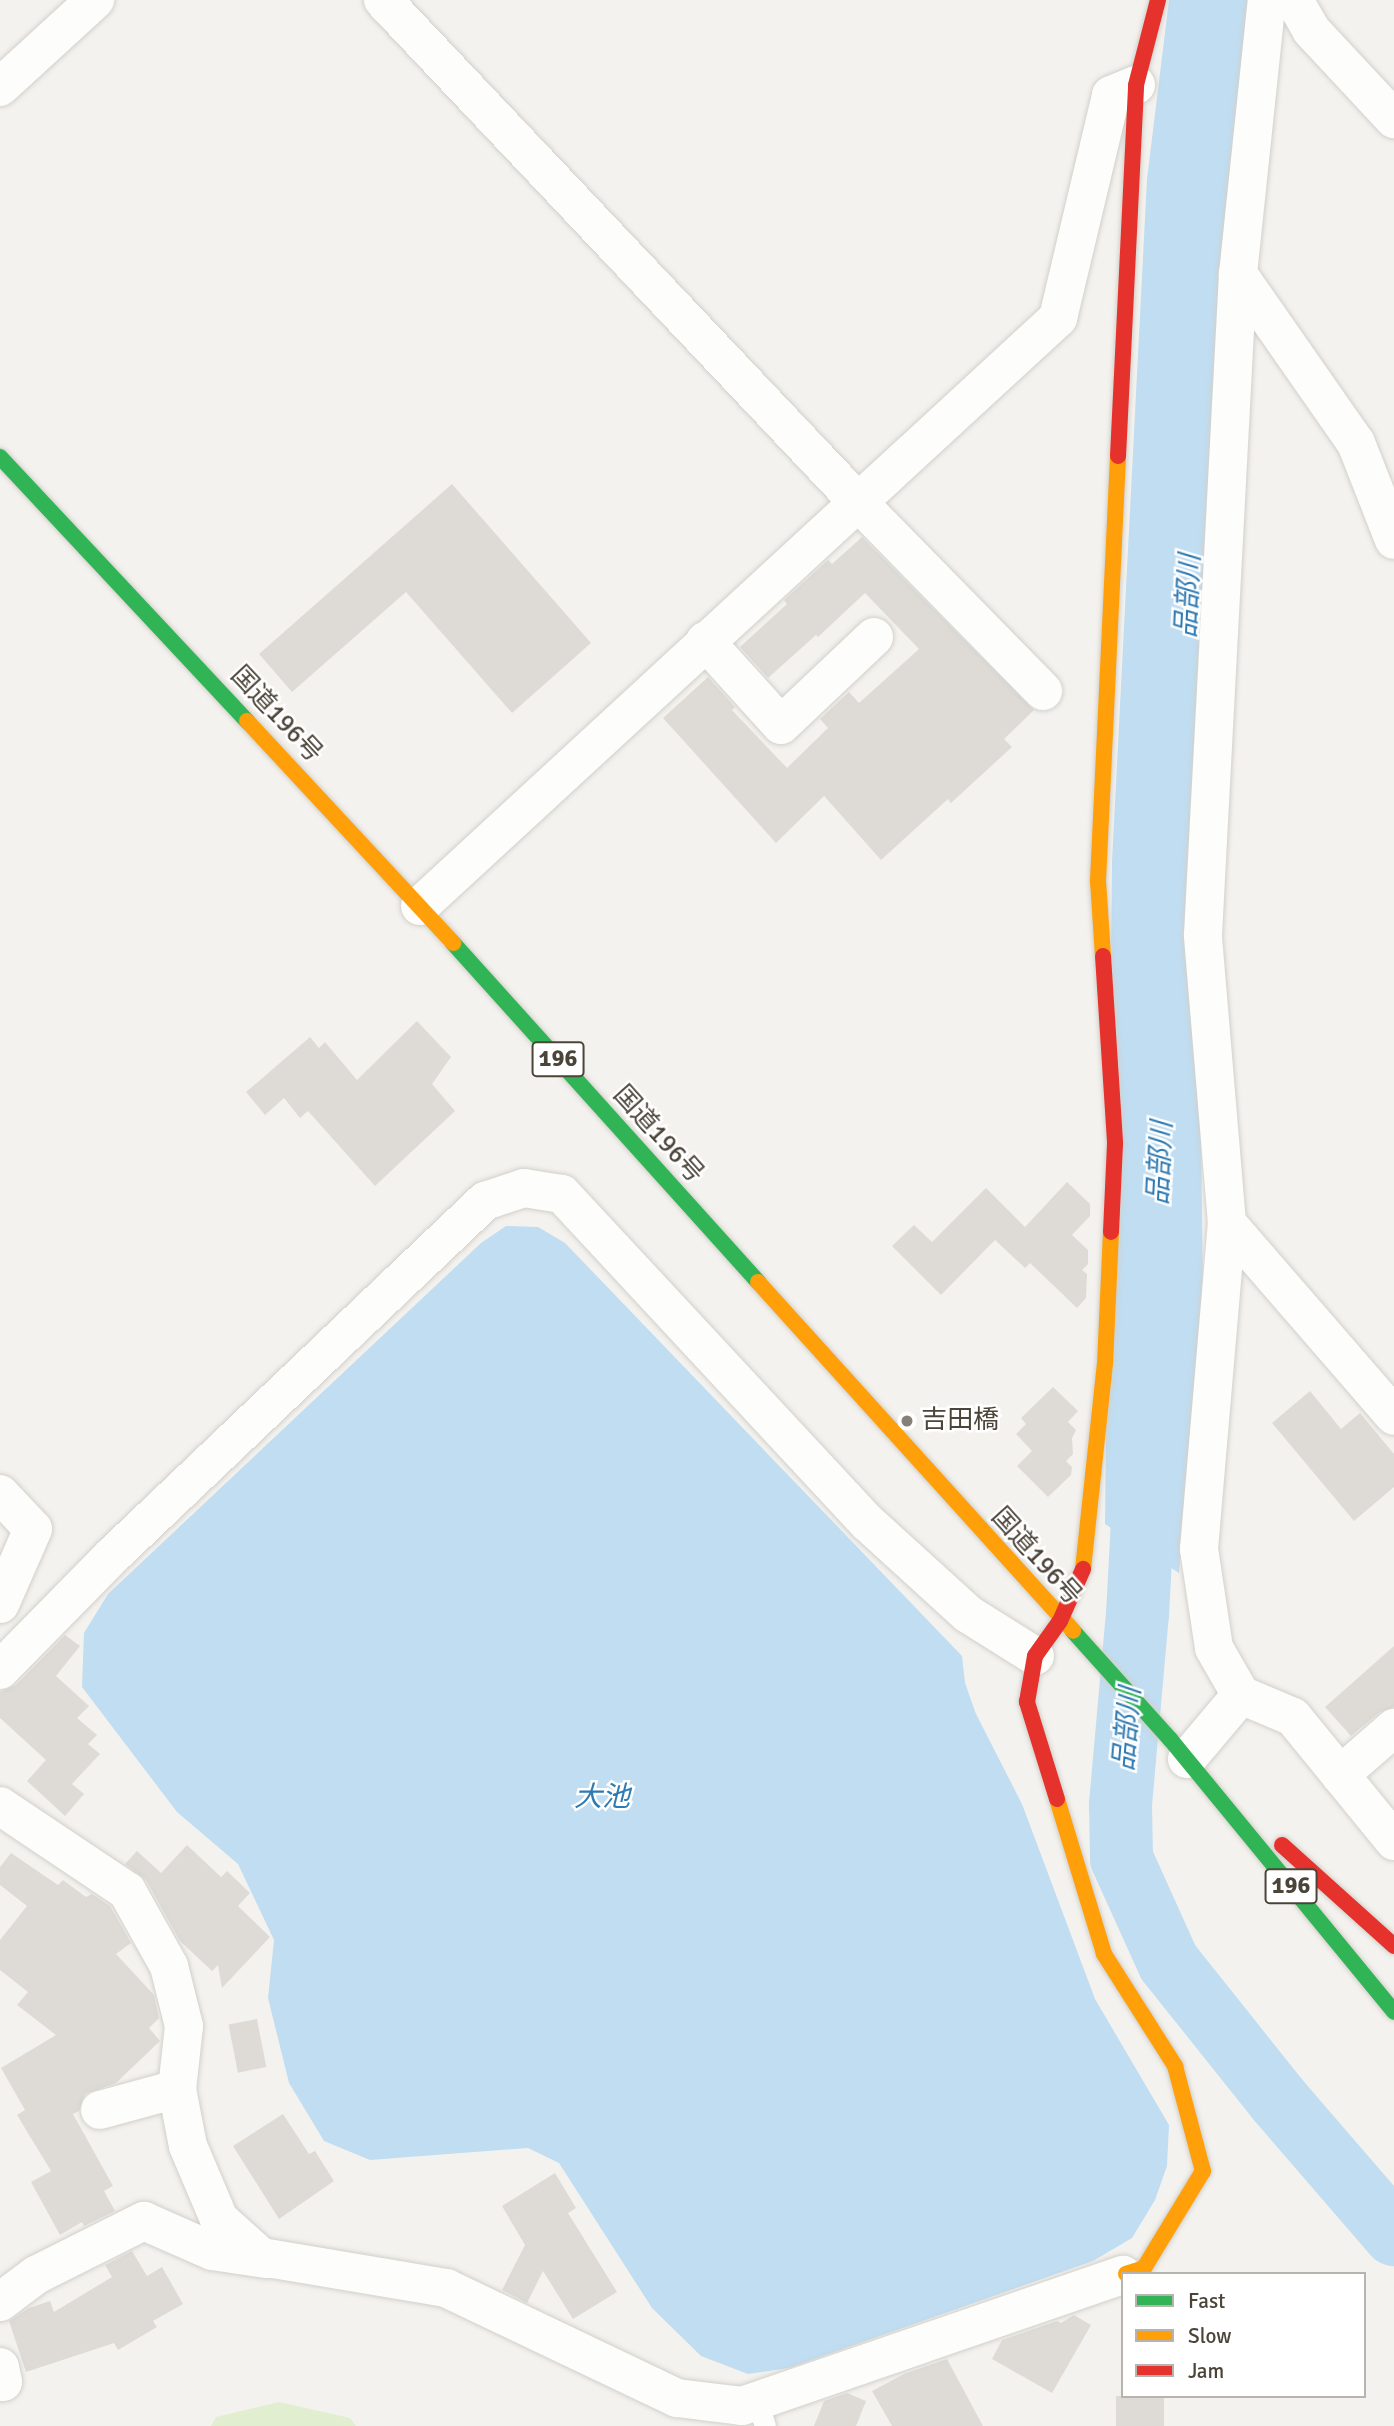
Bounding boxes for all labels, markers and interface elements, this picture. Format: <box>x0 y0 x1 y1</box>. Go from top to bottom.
water label: 品部川 <box>1169 553 1207 639</box>
street label: 国道196号 <box>224 660 328 770</box>
road number: 196 <box>530 1038 586 1079</box>
street label: 国道196号 <box>606 1080 710 1190</box>
water label: 品部川 <box>1141 1120 1179 1206</box>
place label: 吉田橋 <box>921 1405 999 1437</box>
marker: 吉田橋 <box>899 1413 915 1429</box>
street label: 国道196号 <box>984 1502 1088 1612</box>
water label: 品部川 <box>1107 1686 1147 1772</box>
water label: 大池 <box>574 1780 630 1814</box>
road number: 196 <box>1263 1866 1319 1907</box>
legend <box>1121 2272 1366 2398</box>
text: Fast <box>1188 2288 1225 2314</box>
text: Slow <box>1188 2323 1232 2349</box>
text: Jam <box>1188 2358 1224 2384</box>

